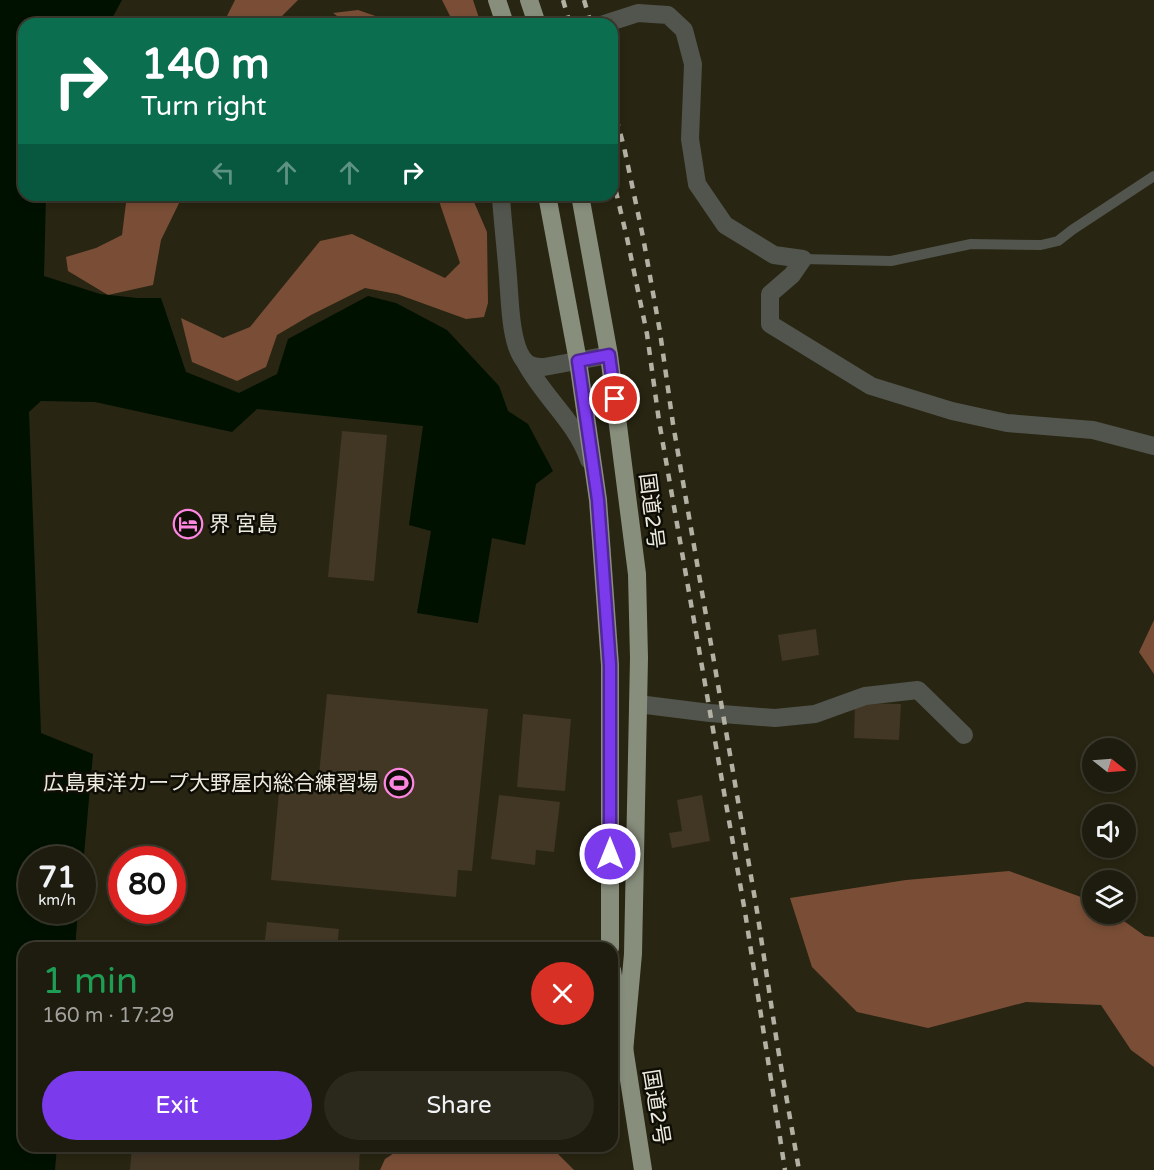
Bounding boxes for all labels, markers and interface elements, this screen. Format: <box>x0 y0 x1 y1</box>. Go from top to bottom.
text: 140 m <box>141 39 270 90</box>
icon: right <box>42 42 120 120</box>
text: Turn right <box>141 90 267 123</box>
icon: left <box>207 156 240 189</box>
icon: ahead <box>270 156 303 189</box>
icon: ahead <box>333 156 366 189</box>
icon: right <box>396 156 429 189</box>
pin <box>589 373 640 424</box>
icon: arrive <box>598 382 631 415</box>
street label: 国道2号 <box>634 472 668 550</box>
hotel icon: 界 宮島 <box>172 508 204 540</box>
place label: 界 宮島 <box>209 512 277 537</box>
north arrow <box>1082 738 1136 792</box>
map controls <box>1082 738 1136 924</box>
sports icon: 広島東洋カープ大野屋内総合練習場 <box>383 767 415 799</box>
place label: 広島東洋カープ大野屋内総合練習場 <box>43 771 378 796</box>
button: sound <box>1082 804 1136 858</box>
position arrow <box>578 822 642 886</box>
speed limit sign: 80 <box>108 846 186 924</box>
text: 71 <box>38 859 76 896</box>
button: layers <box>1082 870 1136 924</box>
text: km/h <box>38 891 76 909</box>
text: 1 min <box>42 960 138 1003</box>
button: close <box>531 962 594 1025</box>
text: 160 m · 17:29 <box>42 1004 174 1028</box>
street label: 国道2号 <box>638 1067 674 1147</box>
button: Exit <box>42 1071 312 1140</box>
button: Share <box>324 1071 594 1140</box>

